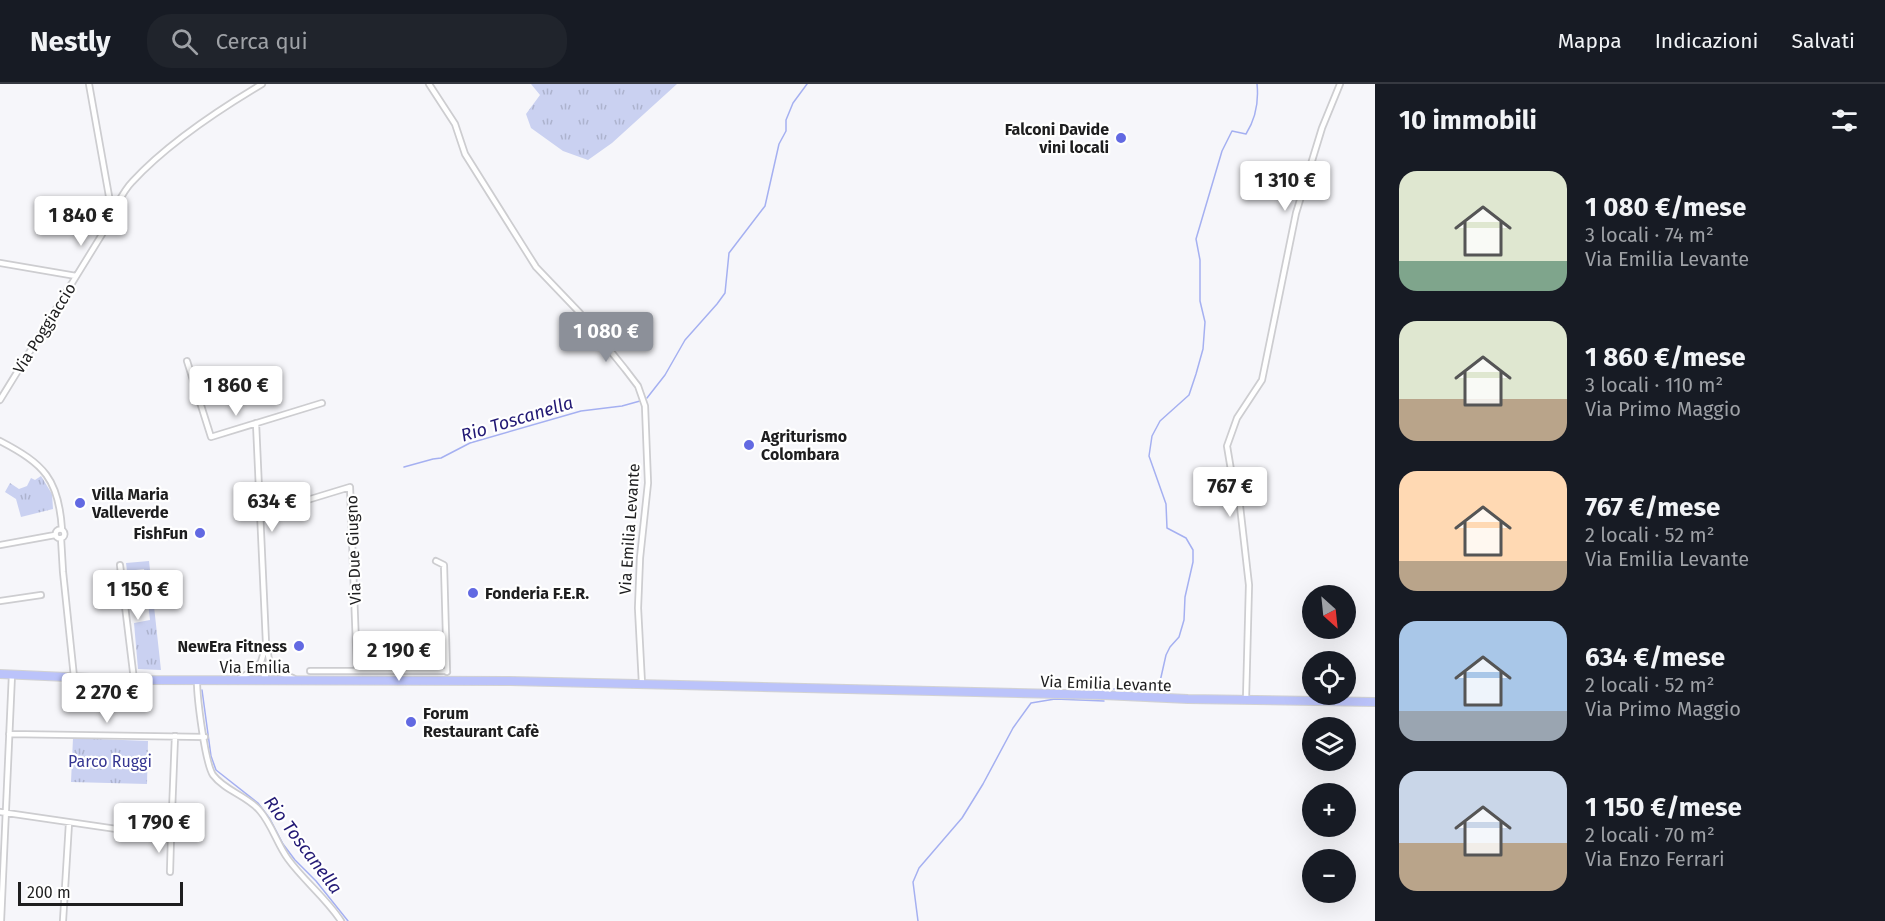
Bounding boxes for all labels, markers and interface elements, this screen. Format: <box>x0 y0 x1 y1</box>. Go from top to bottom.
search box <box>147 14 567 68</box>
text: Nestly <box>30 25 111 58</box>
icon: search <box>168 25 201 58</box>
text: Cerca qui <box>216 28 308 55</box>
text: Mappa <box>1558 28 1622 54</box>
text: Indicazioni <box>1655 28 1758 54</box>
text: Salvati <box>1791 28 1855 54</box>
icon: filters <box>1828 104 1861 137</box>
text: 10 immobili <box>1399 105 1537 136</box>
place label: Falconi Davide vini locali <box>1005 120 1109 157</box>
marker: Falconi Davide vini locali <box>1114 131 1128 145</box>
pin: 1 310 € <box>1230 161 1340 212</box>
text: 1 310 € <box>1254 168 1316 192</box>
text: 1 080 €/mese <box>1585 192 1746 223</box>
icon: home <box>1447 195 1519 267</box>
pin: 1 840 € <box>26 196 136 247</box>
text: 1 840 € <box>48 203 114 227</box>
text: 3 locali · 74 m² <box>1585 223 1714 247</box>
text: Via Emilia Levante <box>1585 247 1749 271</box>
street label: Via Poggiaccio <box>9 279 80 377</box>
pin: 1 080 € <box>551 312 661 363</box>
text: 1 080 € <box>573 319 639 343</box>
text: 1 860 €/mese <box>1585 342 1746 373</box>
icon: home <box>1447 345 1519 417</box>
pin: 1 860 € <box>181 366 291 417</box>
text: 1 860 € <box>203 373 269 397</box>
text: 3 locali · 110 m² <box>1585 373 1723 397</box>
water label: Rio Toscanella <box>458 391 576 447</box>
text: Via Primo Maggio <box>1585 397 1741 421</box>
place label: Agriturismo Colombara <box>760 427 847 464</box>
marker: Agriturismo Colombara <box>742 438 756 452</box>
street label: Via Emilia Levante <box>615 463 644 595</box>
pin: 767 € <box>1188 467 1272 518</box>
text: 767 € <box>1207 474 1253 498</box>
pin: 634 € <box>230 482 314 533</box>
place label: Villa Maria Valleverde <box>91 485 169 522</box>
text: 634 € <box>247 489 297 513</box>
text: 767 €/mese <box>1585 492 1720 523</box>
street label: Via Due Giugno <box>342 495 365 605</box>
icon: home <box>1447 495 1519 567</box>
marker: Villa Maria Valleverde <box>73 496 87 510</box>
text: 2 locali · 52 m² <box>1585 523 1715 547</box>
place label: FishFun <box>134 524 188 543</box>
marker: FishFun <box>193 526 207 540</box>
text: Via Emilia Levante <box>1585 547 1749 571</box>
pin: 1 150 € <box>83 570 193 621</box>
text: 1 150 € <box>107 577 169 601</box>
place label: Fonderia F.E.R. <box>485 584 589 603</box>
north arrow <box>1302 585 1356 639</box>
map controls <box>1302 585 1356 903</box>
marker: Fonderia F.E.R. <box>466 586 480 600</box>
pin: 2 190 € <box>344 631 454 682</box>
place label: NewEra Fitness <box>177 637 287 656</box>
text: 2 190 € <box>367 638 431 662</box>
marker: NewEra Fitness <box>292 639 306 653</box>
text: 634 €/mese <box>1585 642 1725 673</box>
icon: home <box>1447 645 1519 717</box>
button: locate <box>1302 651 1356 705</box>
street label: Via Emilia <box>220 658 290 677</box>
street label: Via Emilia Levante <box>1040 672 1172 695</box>
pin: 2 270 € <box>52 673 162 724</box>
text: 2 locali · 52 m² <box>1585 673 1715 697</box>
text: 2 270 € <box>76 680 138 704</box>
text: Via Primo Maggio <box>1585 697 1741 721</box>
place label: Forum Restaurant Cafè <box>423 704 539 741</box>
marker: Forum Restaurant Cafè <box>404 715 418 729</box>
button: layers <box>1302 717 1356 771</box>
park label: Parco Ruggi <box>68 752 152 771</box>
button: + <box>1302 783 1356 837</box>
water label: Rio Toscanella <box>259 792 347 898</box>
text: 1 150 €/mese <box>1585 792 1742 823</box>
icon: home <box>1447 795 1519 867</box>
pin: 1 790 € <box>104 803 214 854</box>
text: 1 790 € <box>128 810 190 834</box>
text: 2 locali · 70 m² <box>1585 823 1715 847</box>
text: Via Enzo Ferrari <box>1585 847 1725 871</box>
button: − <box>1302 849 1356 903</box>
scale bar <box>18 879 183 906</box>
text: 200 m <box>27 883 71 902</box>

